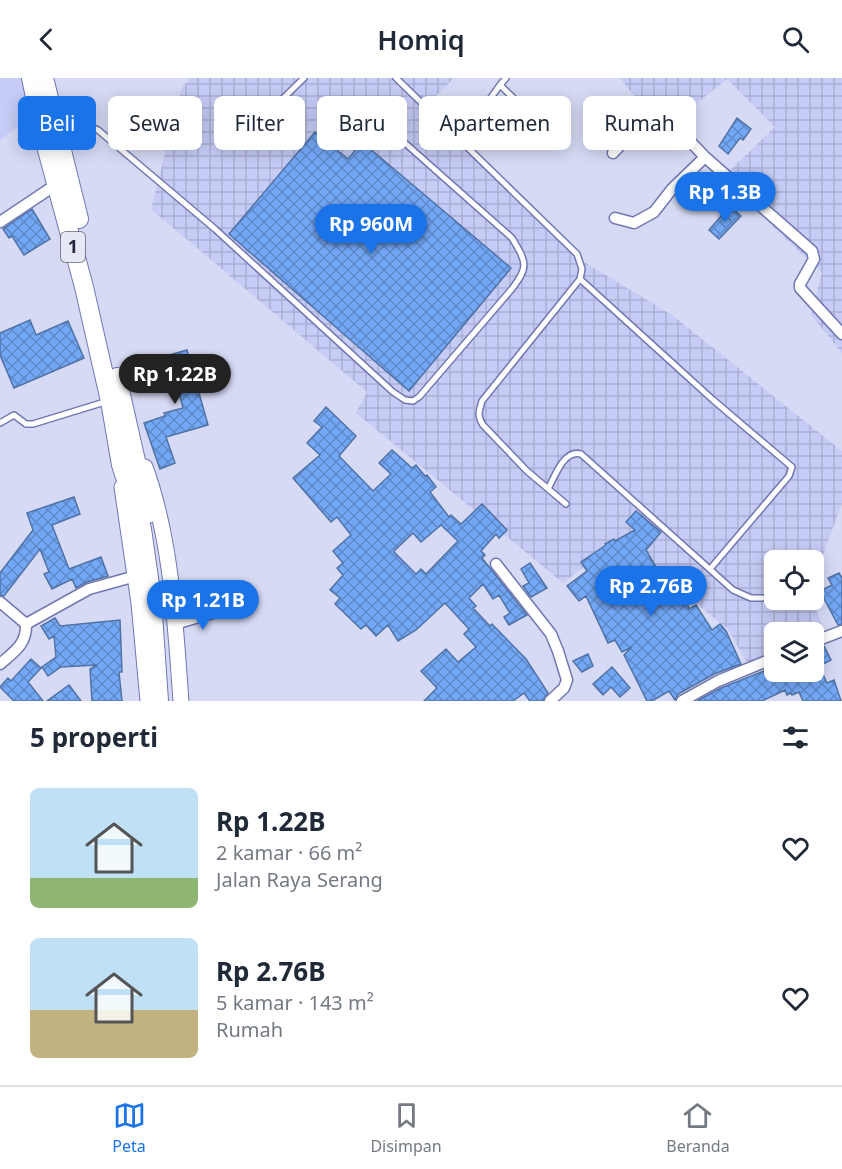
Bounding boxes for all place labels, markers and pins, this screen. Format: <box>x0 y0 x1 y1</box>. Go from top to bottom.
pin: Rp 1.3B <box>670 172 780 223</box>
pin: Rp 960M <box>316 204 426 255</box>
pin: Rp 1.22B <box>113 354 237 405</box>
pin: Rp 2.76B <box>589 566 713 617</box>
pin: Rp 1.21B <box>141 580 265 631</box>

